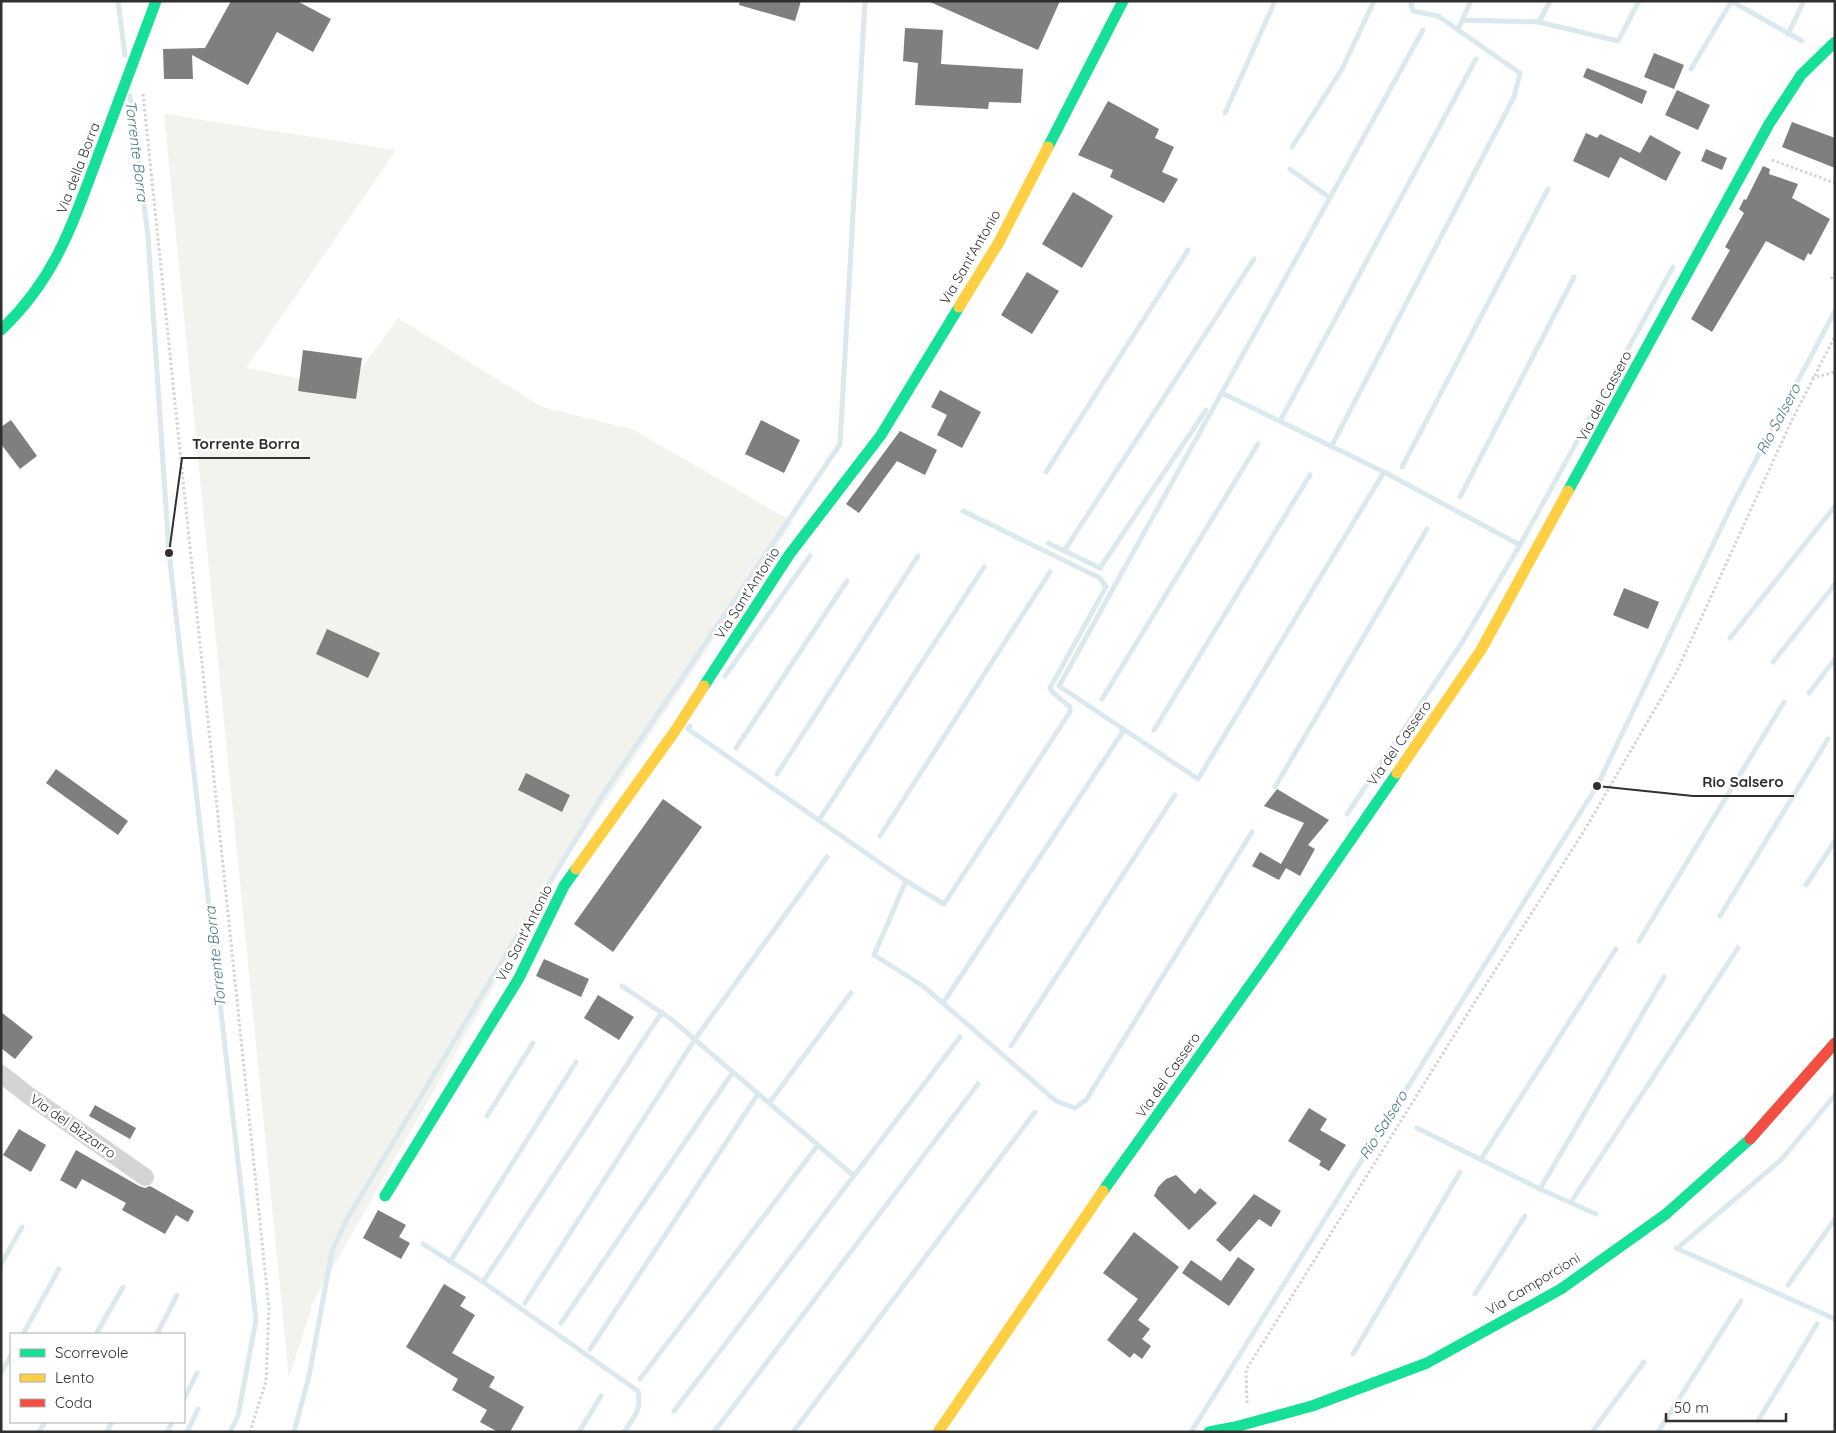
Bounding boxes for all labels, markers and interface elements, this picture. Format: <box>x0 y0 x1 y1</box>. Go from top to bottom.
water label: Torrente Borra <box>121 99 153 203</box>
street label: Via della Borra <box>52 120 104 216</box>
street label: Via Sant'Antonio <box>936 206 1004 308</box>
street label: Via del Cassero <box>1573 348 1635 444</box>
water label: Rio Salsero <box>1751 380 1805 458</box>
callout: Torrente Borra <box>182 428 310 458</box>
text: Torrente Borra <box>192 434 300 453</box>
street label: Via Sant'Antonio <box>710 544 784 642</box>
street label: Via del Cassero <box>1363 697 1435 789</box>
callout: Rio Salsero <box>1693 766 1794 796</box>
text: Rio Salsero <box>1702 772 1784 791</box>
street label: Via Sant'Antonio <box>492 882 556 984</box>
water label: Torrente Borra <box>200 905 230 1008</box>
street label: Via del Cassero <box>1132 1029 1204 1121</box>
water label: Rio Salsero <box>1354 1086 1412 1163</box>
street label: Via del Bizzarro <box>26 1090 120 1162</box>
street label: Via Camporcioni <box>1483 1249 1583 1319</box>
legend <box>10 1333 185 1423</box>
text: Scorrevole <box>55 1343 129 1362</box>
text: Lento <box>55 1368 94 1387</box>
scale bar <box>1666 1390 1786 1422</box>
text: Coda <box>55 1393 92 1412</box>
text: 50 m <box>1674 1398 1709 1417</box>

